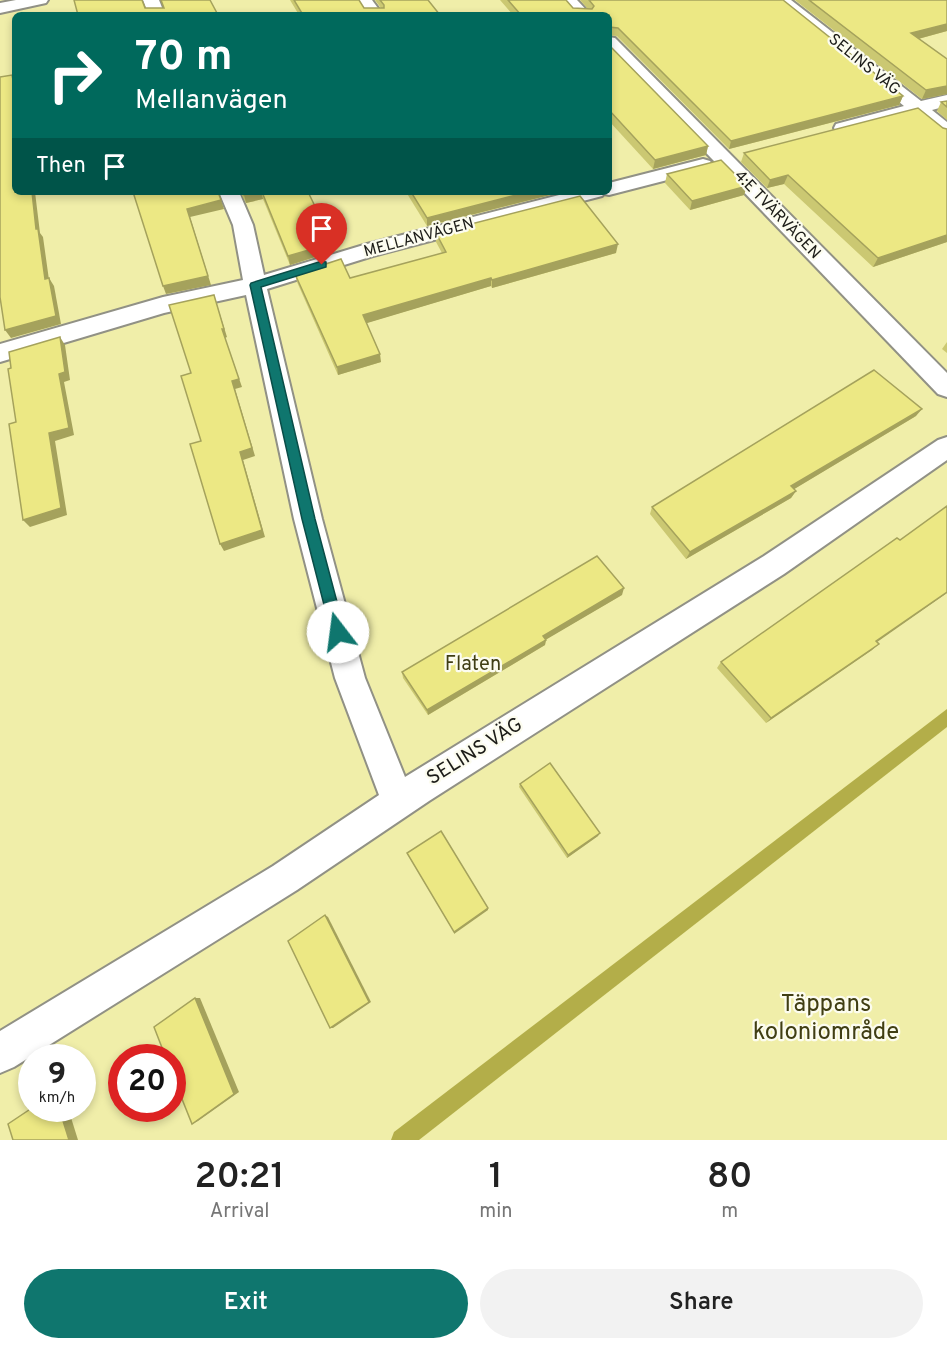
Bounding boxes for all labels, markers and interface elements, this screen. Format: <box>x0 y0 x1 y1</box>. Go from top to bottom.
street label: SELINS VÄG <box>824 29 905 100</box>
text: 70 m <box>135 32 233 85</box>
icon: right <box>36 36 114 114</box>
text: Mellanvägen <box>135 84 288 118</box>
icon: arrive <box>98 150 131 183</box>
text: Then <box>36 153 86 180</box>
street label: 4:E TVÄRVÄGEN <box>729 166 825 264</box>
pin <box>296 203 347 265</box>
icon: arrive <box>305 212 338 245</box>
street label: MELLANVÄGEN <box>361 213 476 262</box>
position arrow <box>306 600 370 664</box>
park label: Flaten <box>445 652 501 678</box>
street label: SELINS VÄG <box>422 711 528 792</box>
park label: Täppans koloniområde <box>753 990 899 1048</box>
speed limit sign: 20 <box>108 1044 186 1122</box>
text: 9 <box>48 1057 66 1094</box>
text: km/h <box>39 1089 75 1108</box>
text: 20:21 <box>195 1155 285 1201</box>
text: 1 <box>489 1155 503 1201</box>
text: 80 <box>707 1155 752 1201</box>
text: Arrival <box>210 1199 269 1225</box>
text: min <box>479 1199 512 1225</box>
text: m <box>721 1199 738 1225</box>
button: Exit <box>24 1269 468 1338</box>
button: Share <box>480 1269 923 1338</box>

